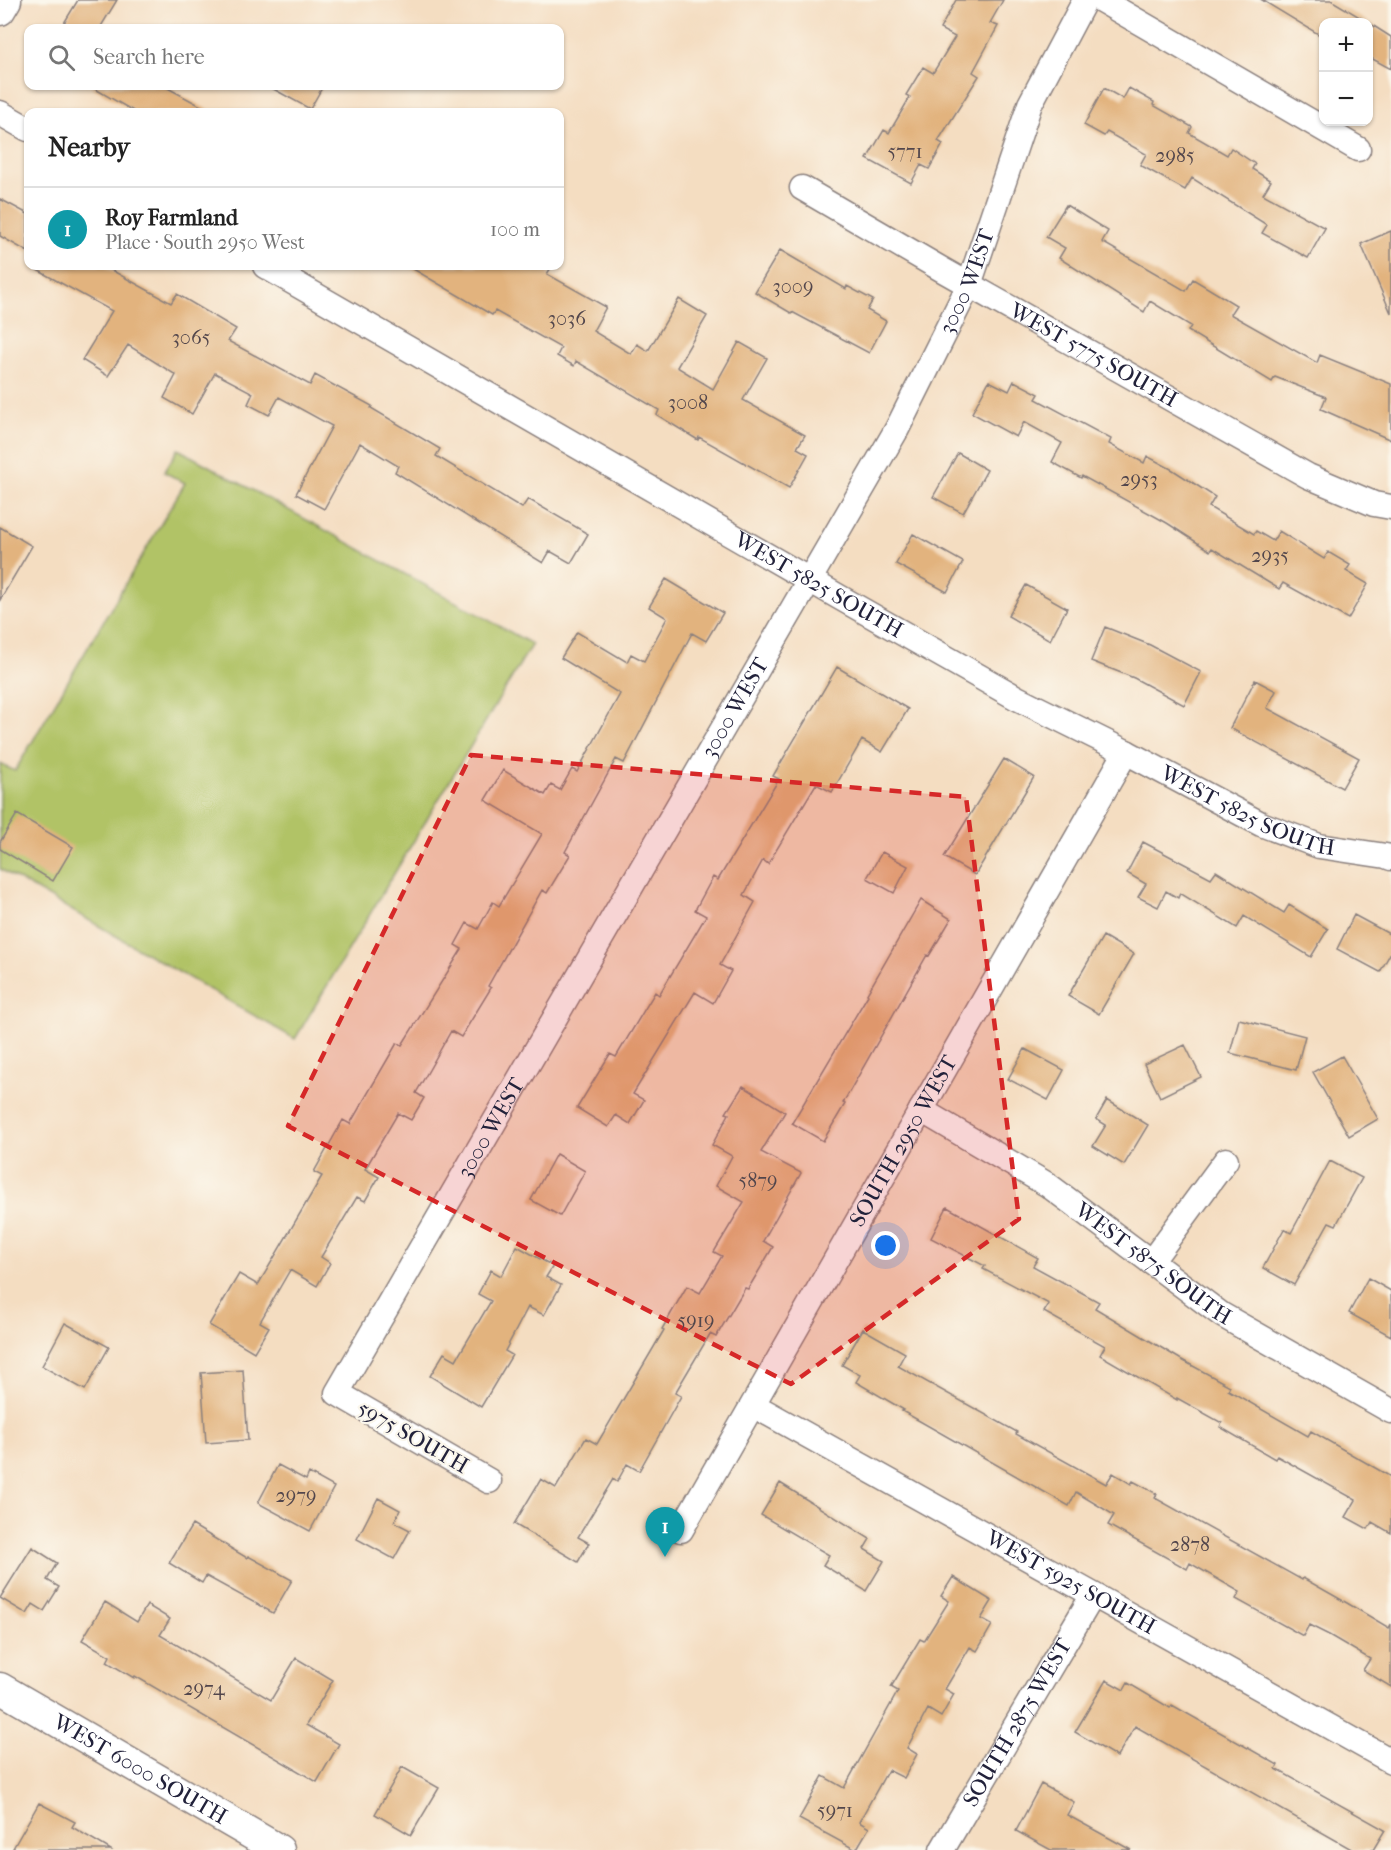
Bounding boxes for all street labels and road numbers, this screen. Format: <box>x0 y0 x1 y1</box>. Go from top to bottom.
street label: 3000 WEST <box>934 225 1000 338</box>
street label: WEST 5775 SOUTH <box>1004 297 1182 413</box>
street label: WEST 5825 SOUTH <box>729 526 907 643</box>
street label: 3000 WEST <box>696 652 775 763</box>
street label: WEST 5825 SOUTH <box>1155 759 1337 861</box>
street label: SOUTH 2950 WEST <box>844 1050 963 1231</box>
street label: 3000 WEST <box>452 1072 531 1183</box>
street label: WEST 5875 SOUTH <box>1069 1196 1236 1331</box>
street label: 5975 SOUTH <box>353 1395 473 1479</box>
street label: WEST 5925 SOUTH <box>981 1524 1160 1640</box>
street label: SOUTH 2875 WEST <box>958 1633 1078 1811</box>
street label: WEST 6000 SOUTH <box>48 1708 232 1830</box>

